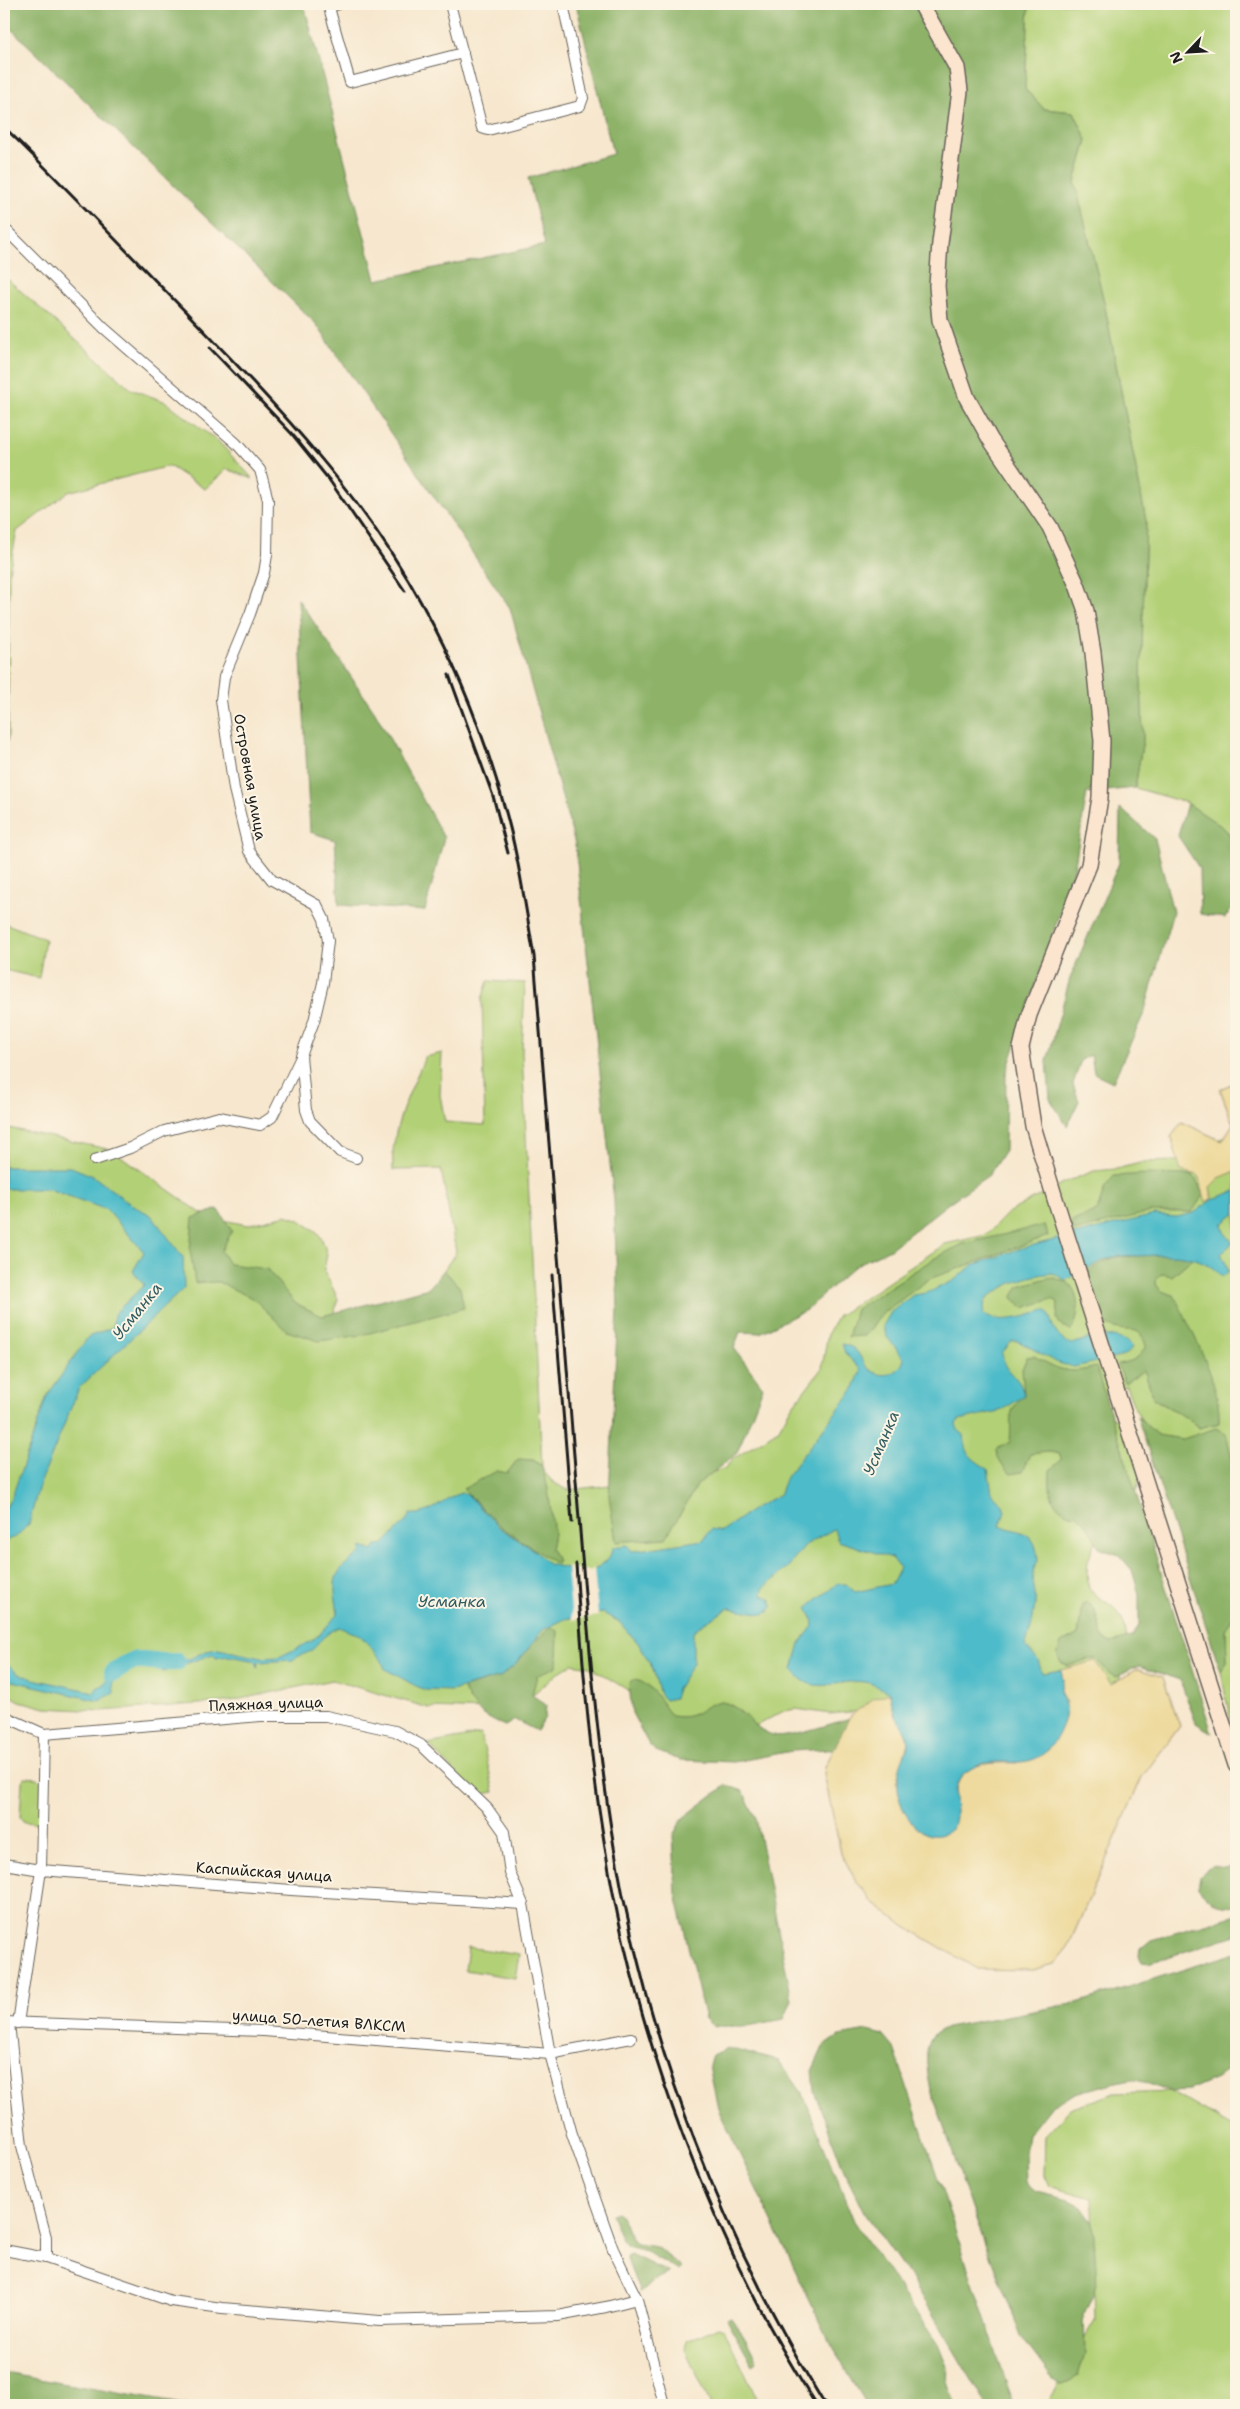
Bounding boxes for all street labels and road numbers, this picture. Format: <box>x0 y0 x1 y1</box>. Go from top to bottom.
street label: Островная улица <box>229 712 271 842</box>
street label: Пляжная улица <box>208 1692 324 1716</box>
street label: Каспийская улица <box>195 1857 334 1887</box>
street label: улица 50-летия ВЛКСМ <box>231 2005 407 2037</box>

